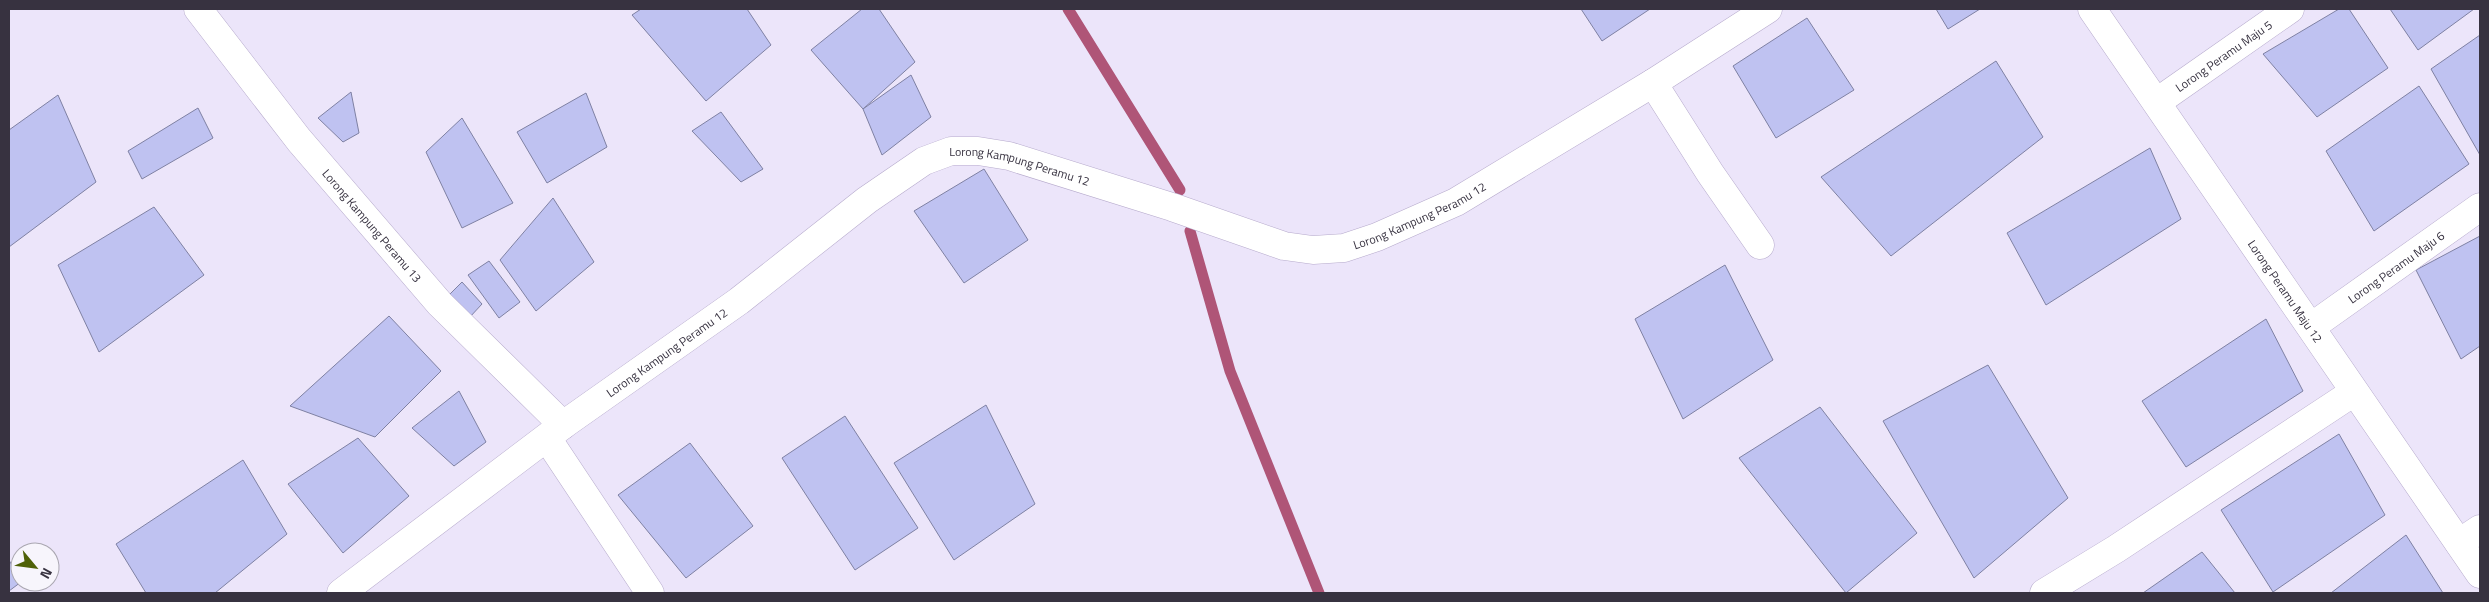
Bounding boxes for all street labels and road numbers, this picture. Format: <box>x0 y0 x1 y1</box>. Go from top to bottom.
street label: Lorong Peramu Maju 5 <box>2171 15 2276 96</box>
street label: Lorong Kampung Peramu 12 <box>949 142 1092 190</box>
street label: Lorong Kampung Peramu 13 <box>318 164 427 286</box>
street label: Lorong Kampung Peramu 12 <box>1351 177 1489 254</box>
street label: Lorong Peramu Maju 6 <box>2344 226 2448 308</box>
street label: Lorong Peramu Maju 12 <box>2243 236 2328 346</box>
street label: Lorong Kampung Peramu 12 <box>602 303 731 401</box>

